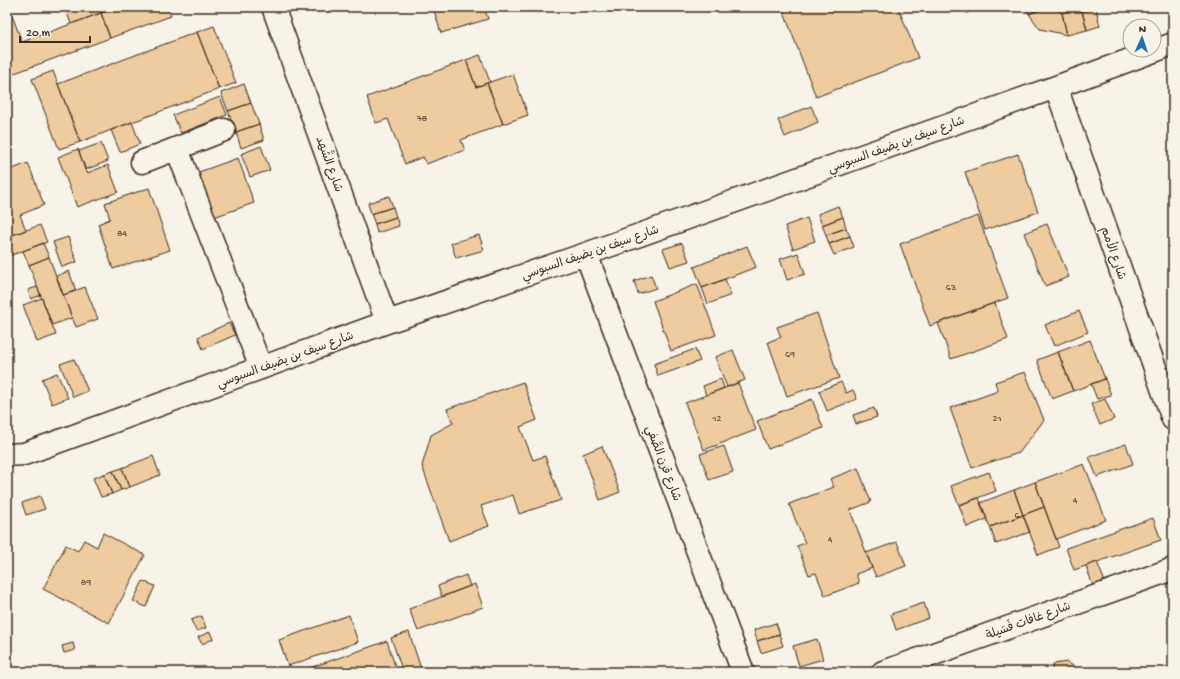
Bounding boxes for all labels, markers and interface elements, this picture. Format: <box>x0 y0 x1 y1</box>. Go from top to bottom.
scale bar <box>20 18 90 44</box>
north arrow <box>1122 18 1162 58</box>
text: N <box>1139 24 1146 36</box>
text: 20 m <box>26 27 51 41</box>
house number: 78 <box>416 113 428 125</box>
street label: شارع سيف بن يضيف السبوسي <box>826 115 968 179</box>
street label: شارع الشَّهد <box>312 133 349 194</box>
street label: شارع سيف بن يضيف السبوسي <box>520 224 662 286</box>
street label: شارع الأمم <box>1097 224 1131 282</box>
house number: 84 <box>117 228 127 240</box>
house number: 63 <box>946 282 956 294</box>
street label: شارع سيف بن يضيف السبوسي <box>215 330 357 394</box>
house number: 69 <box>785 349 795 361</box>
house number: 12 <box>712 413 722 425</box>
house number: 21 <box>993 413 1001 425</box>
street label: شارع قرن الصَّفي <box>639 423 686 504</box>
house number: 4 <box>1073 495 1078 507</box>
house number: 6 <box>1014 510 1020 522</box>
house number: 4 <box>828 534 833 546</box>
house number: 89 <box>81 577 91 589</box>
street label: شارع غافات فَسَيلة <box>983 597 1073 644</box>

